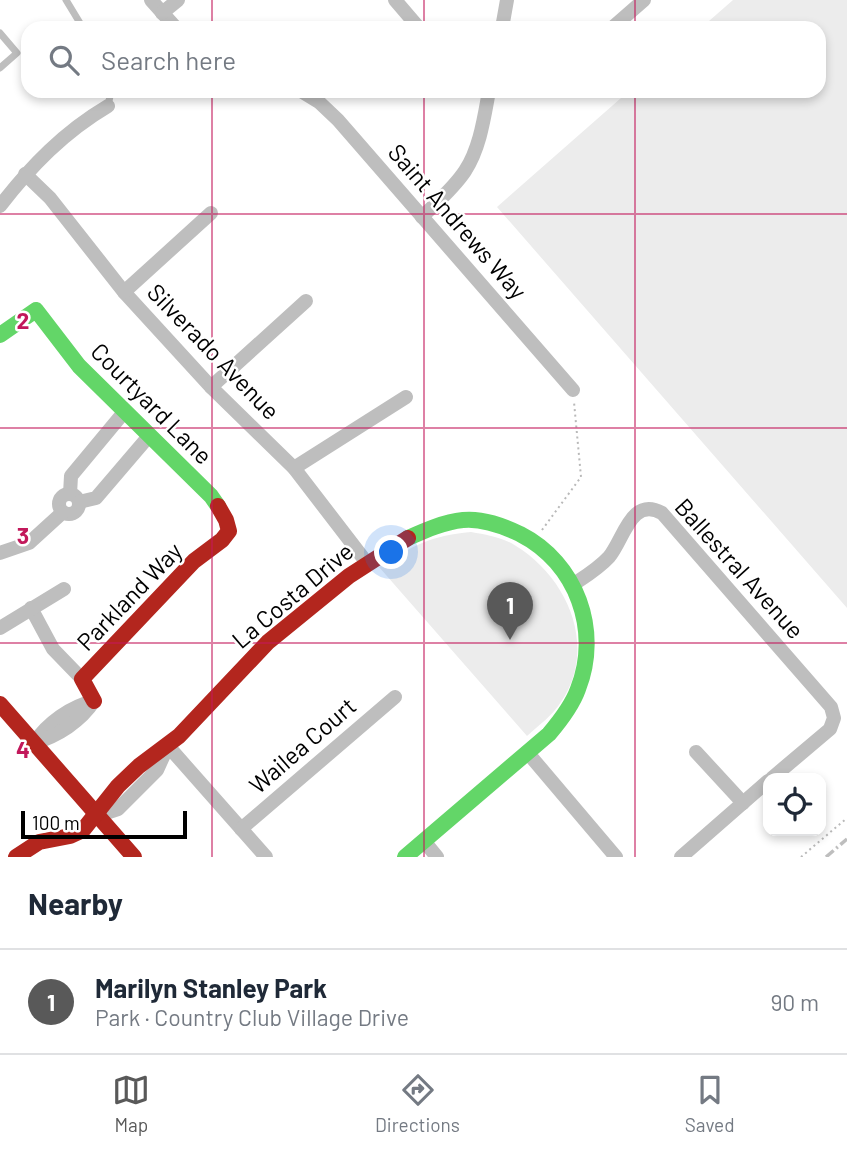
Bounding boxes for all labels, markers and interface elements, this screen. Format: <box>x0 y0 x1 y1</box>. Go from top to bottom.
search box <box>21 21 826 98</box>
icon: search <box>45 41 83 79</box>
text: Search here <box>101 44 236 75</box>
street label: Saint Andrews Way <box>383 137 533 305</box>
street label: Silverado Avenue <box>142 277 286 425</box>
text: 2 <box>17 306 29 334</box>
street label: Courtyard Lane <box>85 336 219 470</box>
street label: Ballestral Avenue <box>670 492 811 644</box>
text: 3 <box>17 521 29 549</box>
your location <box>374 535 408 569</box>
street label: Parkland Way <box>70 536 188 656</box>
street label: La Costa Drive <box>226 536 358 654</box>
pin: 1 <box>487 582 533 640</box>
street label: Wailea Court <box>243 691 361 799</box>
text: 4 <box>16 735 30 763</box>
map controls <box>763 773 826 836</box>
button: locate <box>763 773 826 836</box>
scale bar <box>21 808 187 840</box>
text: 100 m <box>32 811 80 834</box>
text: Nearby <box>28 885 123 921</box>
text: Marilyn Stanley Park <box>95 972 327 1003</box>
text: 1 <box>47 988 55 1016</box>
text: 90 m <box>770 988 819 1016</box>
text: Park · Country Club Village Drive <box>95 1003 409 1031</box>
tab: Map <box>112 1071 150 1136</box>
tab: Directions <box>375 1071 460 1136</box>
tab: Saved <box>685 1071 735 1136</box>

